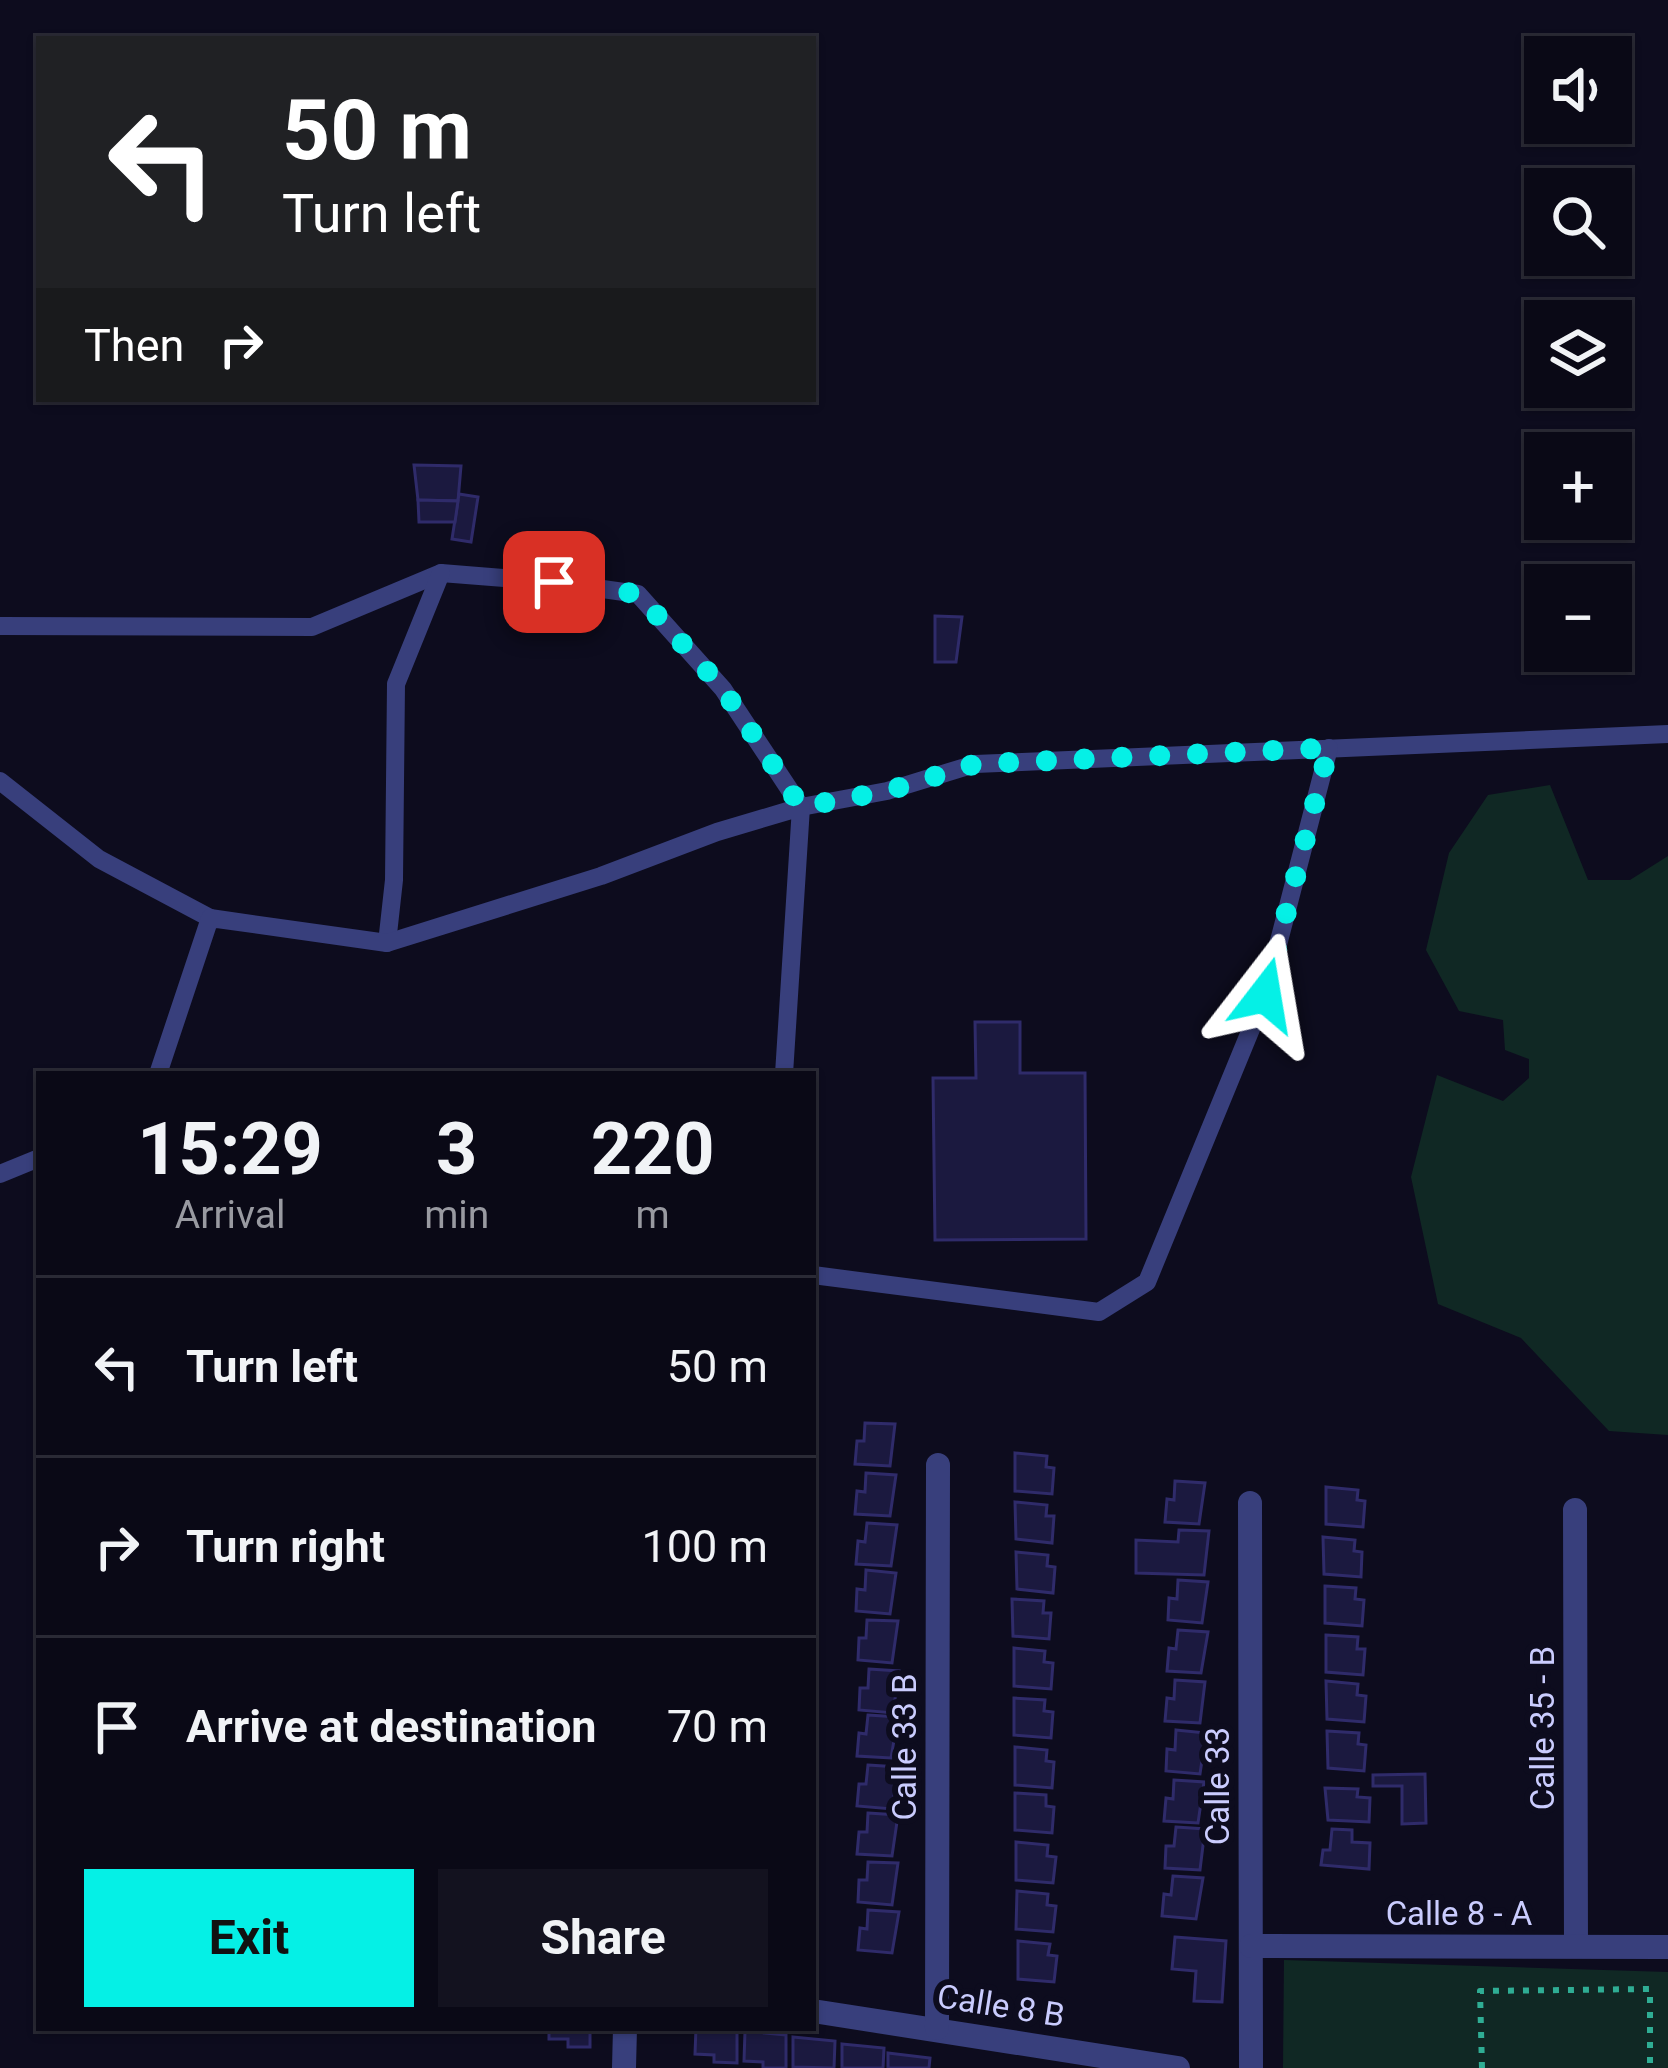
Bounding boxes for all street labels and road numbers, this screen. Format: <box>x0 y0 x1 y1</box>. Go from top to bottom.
street label: Calle 35 - B <box>1523 1646 1562 1810</box>
street label: Calle 33 B <box>885 1673 924 1821</box>
street label: Calle 33 <box>1198 1727 1237 1845</box>
street label: Calle 8 - A <box>1386 1894 1533 1933</box>
street label: Calle 8 B <box>934 1976 1067 2035</box>

